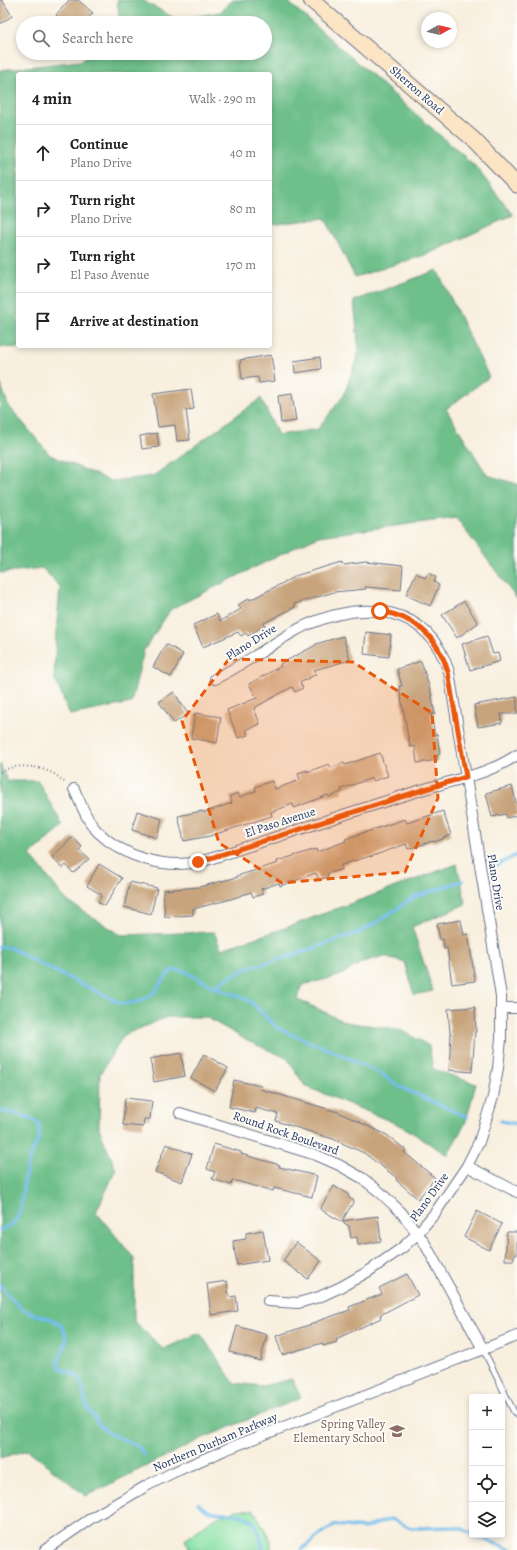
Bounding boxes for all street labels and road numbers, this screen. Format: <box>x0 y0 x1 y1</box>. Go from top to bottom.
street label: Sherron Road <box>386 62 448 118</box>
street label: Plano Drive <box>223 620 279 664</box>
street label: El Paso Avenue <box>243 803 317 841</box>
street label: Plano Drive <box>484 853 508 911</box>
street label: Round Rock Boulevard <box>231 1107 341 1159</box>
street label: Plano Drive <box>406 1169 452 1225</box>
street label: Northern Durham Parkway <box>150 1408 280 1475</box>

